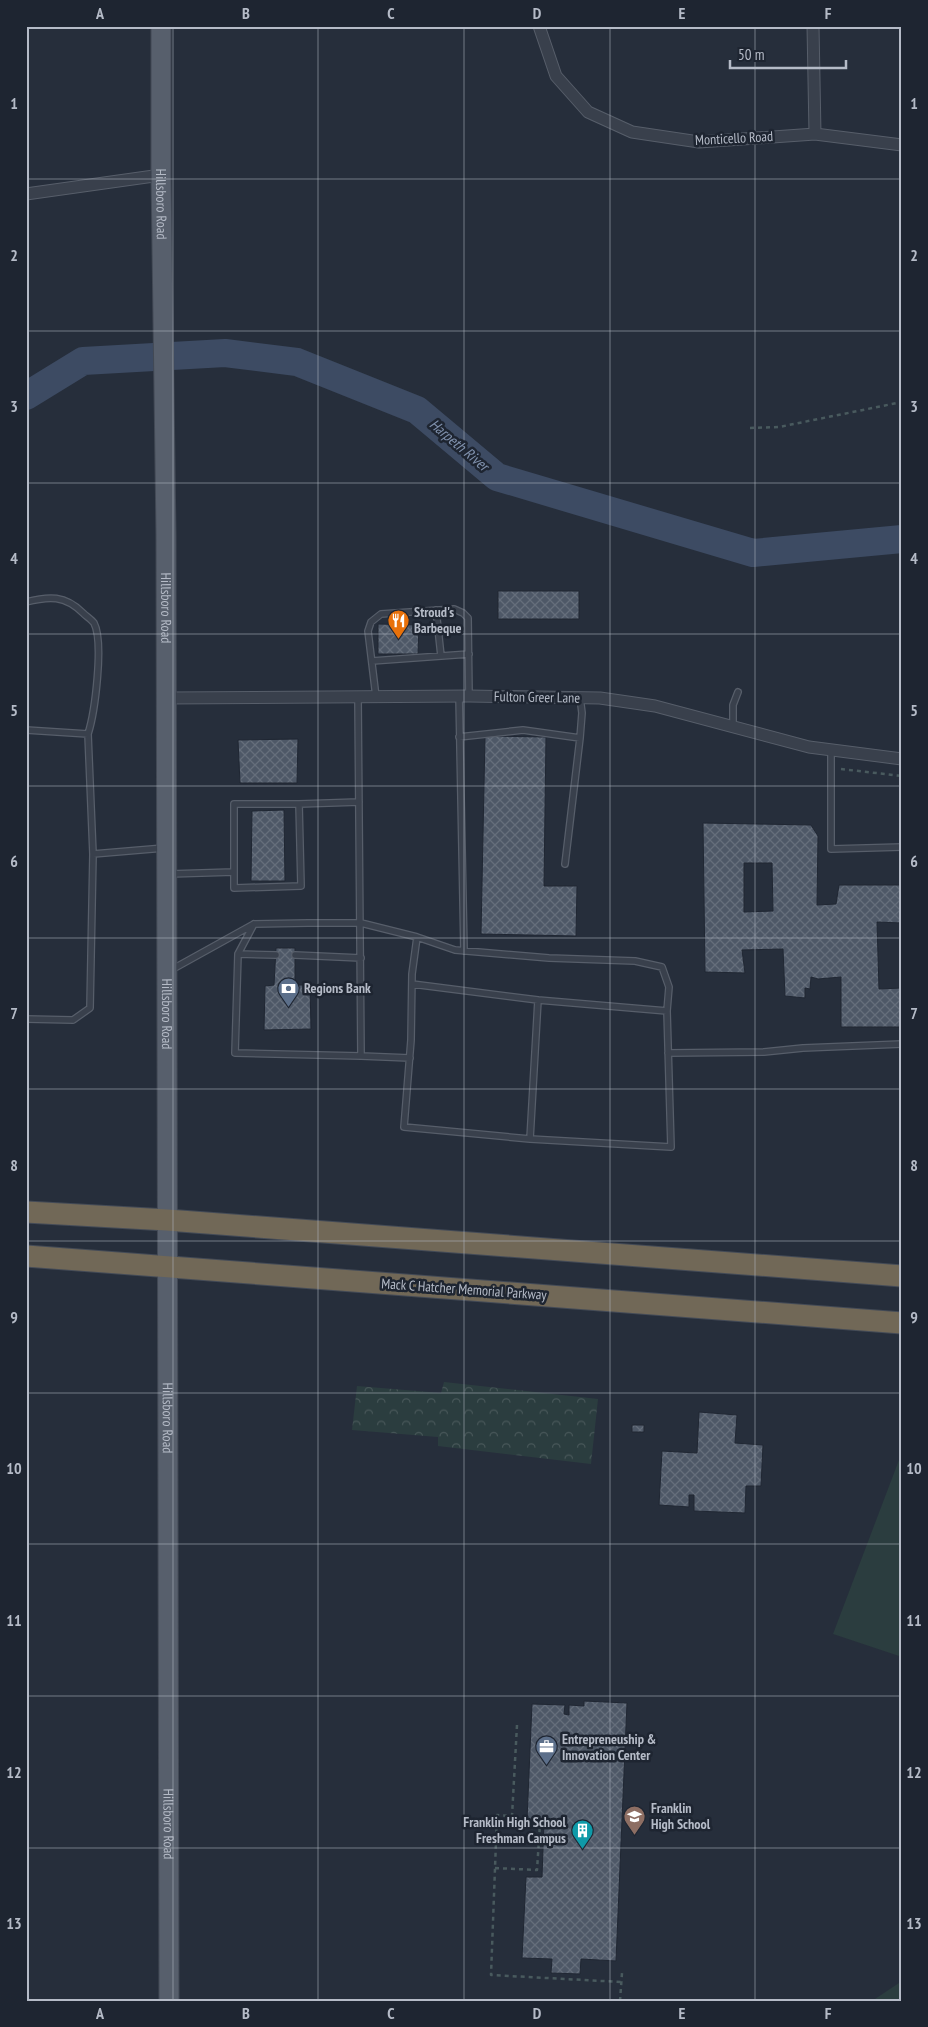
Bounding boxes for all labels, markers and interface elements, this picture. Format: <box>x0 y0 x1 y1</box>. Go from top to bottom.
text: A <box>95 3 105 23</box>
text: B <box>242 3 250 23</box>
text: C <box>387 3 395 23</box>
text: D <box>533 3 542 23</box>
text: E <box>679 3 686 23</box>
text: F <box>825 3 832 23</box>
scale bar <box>730 38 847 70</box>
text: 50 m <box>738 45 764 64</box>
text: 1 <box>10 93 18 113</box>
text: 1 <box>910 93 918 113</box>
street label: Monticello Road <box>695 127 773 149</box>
street label: Hillsboro Road <box>152 169 171 240</box>
text: 2 <box>10 245 18 265</box>
text: 2 <box>910 245 918 265</box>
text: 3 <box>10 396 18 416</box>
text: 3 <box>910 396 918 416</box>
water label: Harpeth River <box>426 414 494 476</box>
text: 4 <box>10 548 18 568</box>
text: 4 <box>910 548 918 568</box>
street label: Hillsboro Road <box>157 573 175 643</box>
place label: Stroud's Barbeque <box>414 603 461 637</box>
restaurant icon: Stroud's Barbeque <box>386 608 410 639</box>
street label: Fulton Greer Lane <box>494 687 580 707</box>
text: 5 <box>10 700 18 720</box>
text: 5 <box>910 700 918 720</box>
text: 6 <box>10 851 18 871</box>
text: 6 <box>910 851 918 871</box>
bank icon: Regions Bank <box>276 976 300 1007</box>
street label: Hillsboro Road <box>158 979 176 1049</box>
place label: Regions Bank <box>304 979 371 997</box>
text: 7 <box>10 1003 18 1023</box>
text: 7 <box>910 1003 918 1023</box>
text: 8 <box>10 1155 18 1175</box>
text: 8 <box>910 1155 918 1175</box>
street label: Mack C Hatcher Memorial Parkway <box>381 1274 548 1304</box>
text: 9 <box>10 1307 18 1327</box>
text: 9 <box>910 1307 918 1327</box>
street label: Hillsboro Road <box>159 1383 177 1453</box>
text: 10 <box>6 1458 22 1478</box>
text: 10 <box>906 1458 922 1478</box>
text: 11 <box>6 1610 22 1630</box>
text: 11 <box>906 1610 922 1630</box>
place label: Entrepreneuship & Innovation Center <box>562 1730 656 1764</box>
office icon: Entrepreneuship & Innovation Center <box>534 1735 558 1766</box>
text: 12 <box>6 1762 22 1782</box>
text: 12 <box>906 1762 922 1782</box>
street label: Hillsboro Road <box>160 1789 178 1859</box>
place label: Franklin High School <box>651 1799 711 1833</box>
school or university icon: Franklin High School <box>623 1804 647 1835</box>
place label: Franklin High School Freshman Campus <box>463 1813 567 1847</box>
building icon: Franklin High School Freshman Campus <box>570 1818 594 1849</box>
text: 13 <box>6 1913 22 1933</box>
text: 13 <box>906 1913 922 1933</box>
text: A <box>95 2003 105 2023</box>
text: B <box>242 2003 250 2023</box>
text: C <box>387 2003 395 2023</box>
text: D <box>533 2003 542 2023</box>
text: E <box>679 2003 686 2023</box>
text: F <box>825 2003 832 2023</box>

